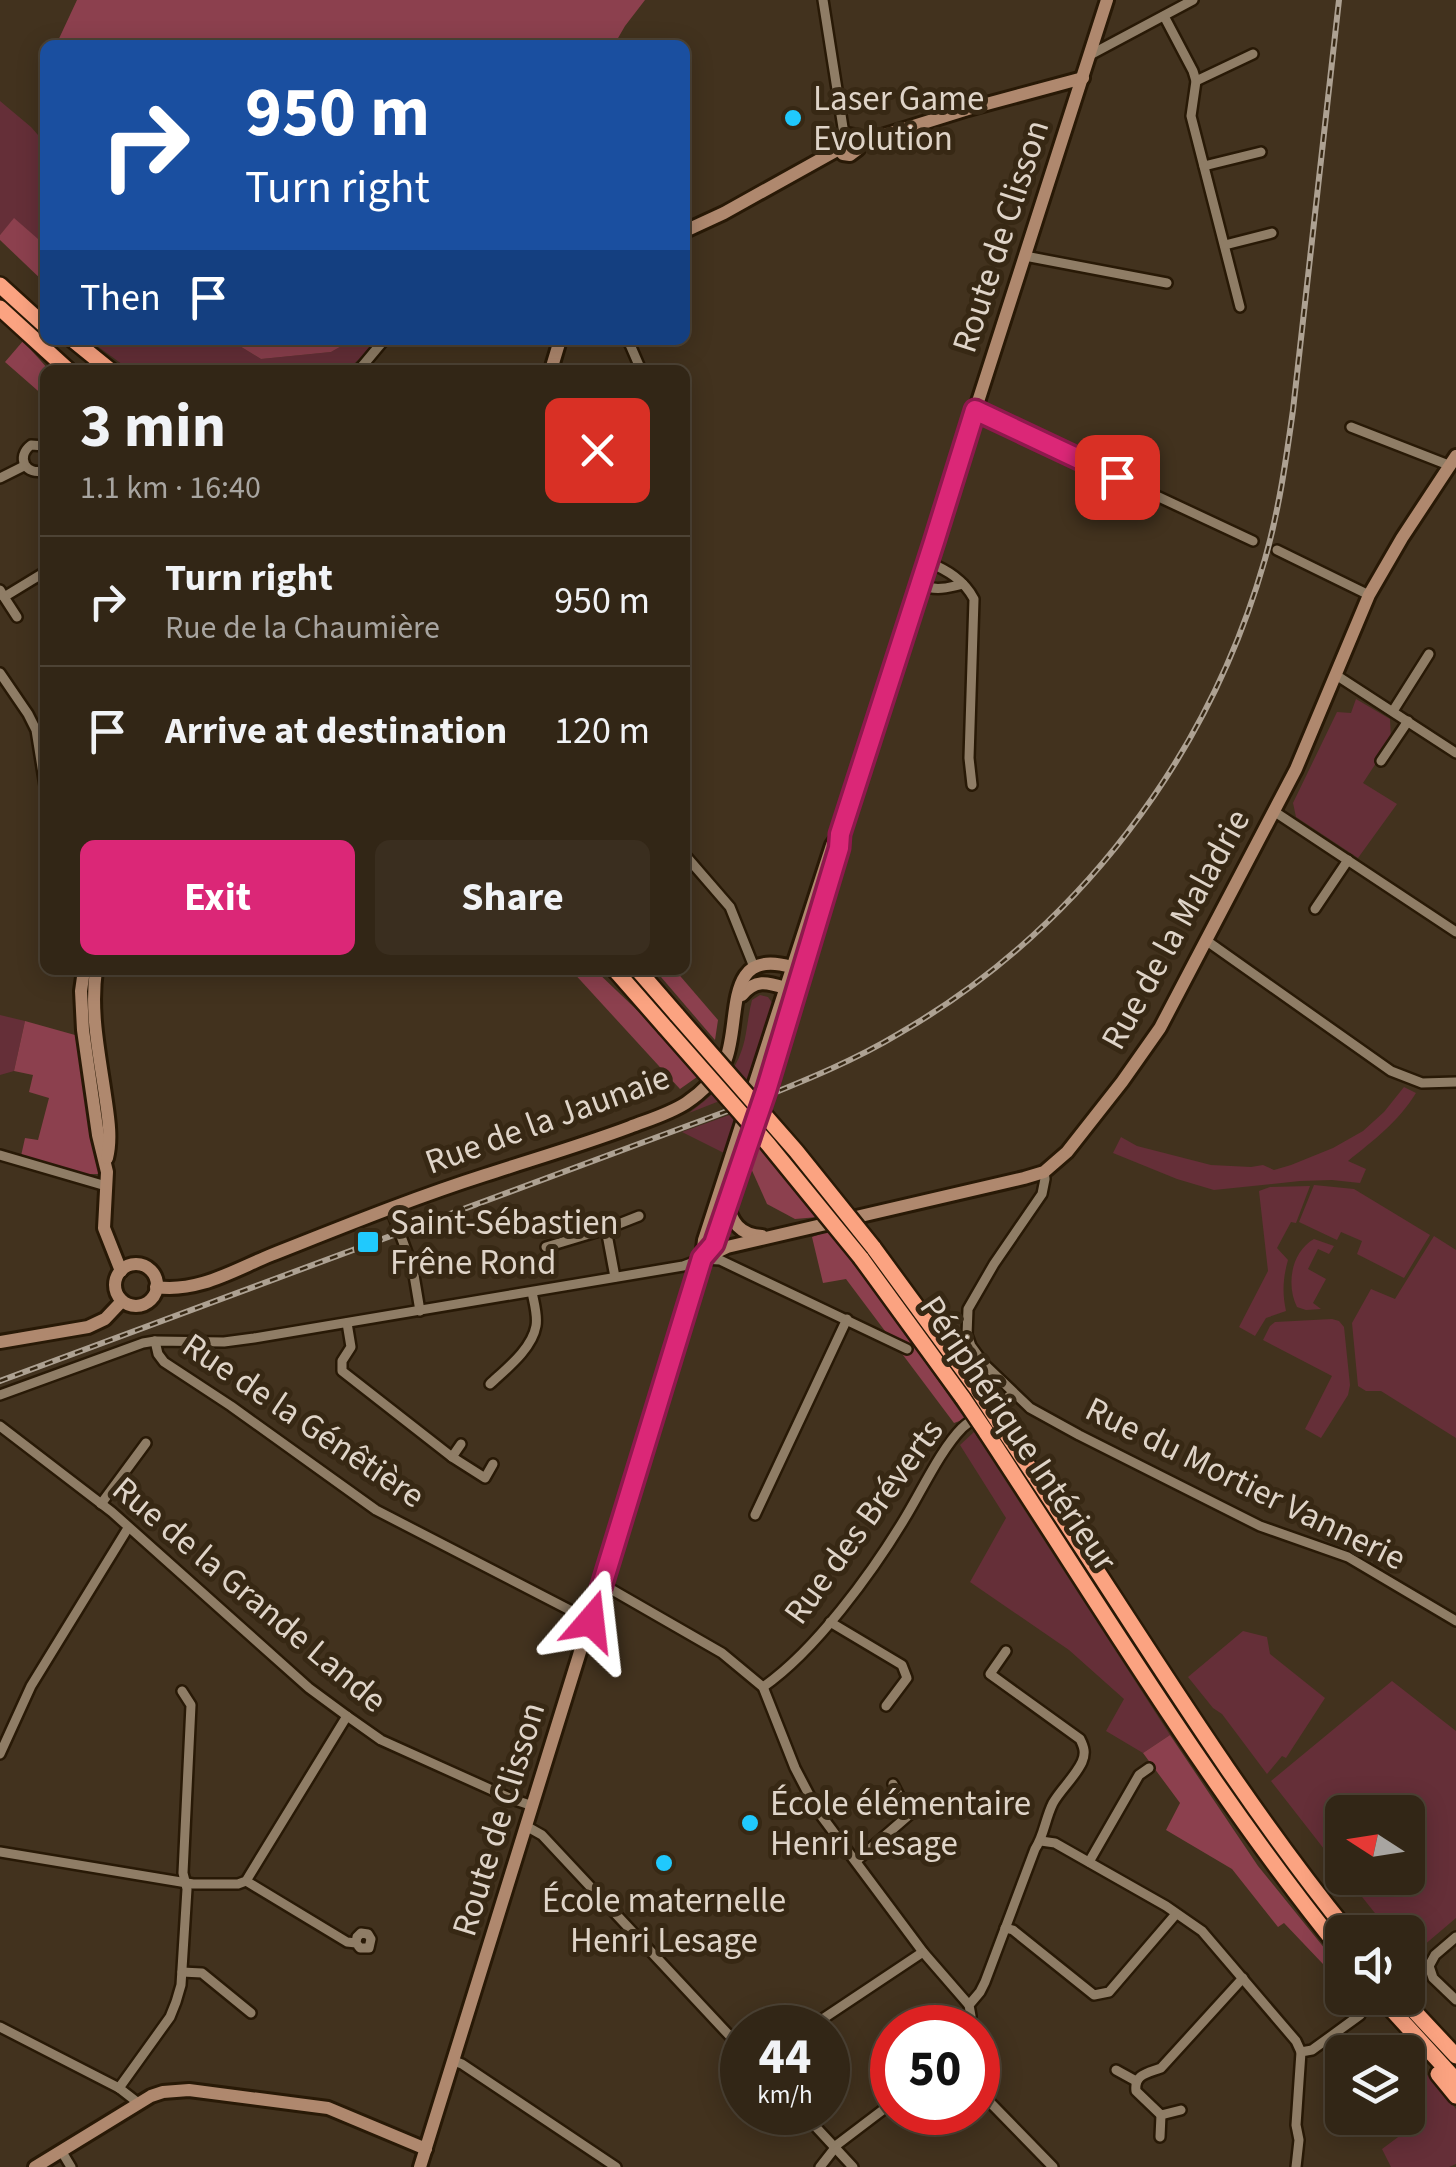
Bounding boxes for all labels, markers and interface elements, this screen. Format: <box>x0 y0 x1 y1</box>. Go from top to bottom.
text: 950 m <box>245 63 430 163</box>
place label: Laser Game Evolution <box>813 74 984 164</box>
icon: right <box>80 80 210 210</box>
marker: Laser Game Evolution <box>782 107 804 129</box>
street label: Route de Clisson <box>940 113 1062 359</box>
text: Turn right <box>245 156 430 220</box>
icon: arrive <box>181 270 236 325</box>
text: Then <box>80 271 161 325</box>
text: 3 min <box>80 385 226 470</box>
button: close <box>545 398 650 503</box>
pin <box>1075 435 1160 520</box>
icon: arrive <box>1090 450 1145 505</box>
text: 1.1 km · 16:40 <box>80 465 261 511</box>
text: Turn right <box>165 551 333 605</box>
icon: right <box>80 574 135 629</box>
text: 950 m <box>554 574 650 628</box>
text: Rue de la Chaumière <box>165 605 440 651</box>
icon: arrive <box>80 704 135 759</box>
text: Arrive at destination <box>165 704 507 758</box>
text: 120 m <box>554 704 650 758</box>
street label: Rue de la Maladrie <box>1089 800 1263 1059</box>
button: Exit <box>80 840 355 955</box>
button: Share <box>375 840 650 955</box>
street label: Rue de la Jaunaie <box>418 1053 677 1187</box>
place label: Saint-Sébastien Frêne Rond <box>390 1198 619 1288</box>
marker: Saint-Sébastien Frêne Rond <box>355 1229 381 1255</box>
street label: Périphérique Intérieur <box>907 1286 1130 1582</box>
street label: Rue de la Génêtière <box>172 1321 435 1521</box>
street label: Rue du Mortier Vannerie <box>1077 1385 1414 1583</box>
street label: Rue des Bréverts <box>772 1408 956 1635</box>
street label: Rue de la Grande Lande <box>101 1465 397 1725</box>
position arrow <box>539 1569 643 1673</box>
street label: Route de Clisson <box>440 1696 558 1942</box>
place label: École élémentaire Henri Lesage <box>770 1779 1031 1869</box>
north arrow <box>1325 1795 1425 1895</box>
map controls <box>1325 1795 1425 2135</box>
marker: École élémentaire Henri Lesage <box>739 1812 761 1834</box>
marker: École maternelle Henri Lesage <box>653 1852 675 1874</box>
place label: École maternelle Henri Lesage <box>542 1876 786 1966</box>
button: sound <box>1325 1915 1425 2015</box>
speed limit sign: 50 <box>870 2005 1000 2135</box>
text: 44 <box>759 2022 811 2093</box>
button: layers <box>1325 2035 1425 2135</box>
text: km/h <box>757 2077 813 2113</box>

